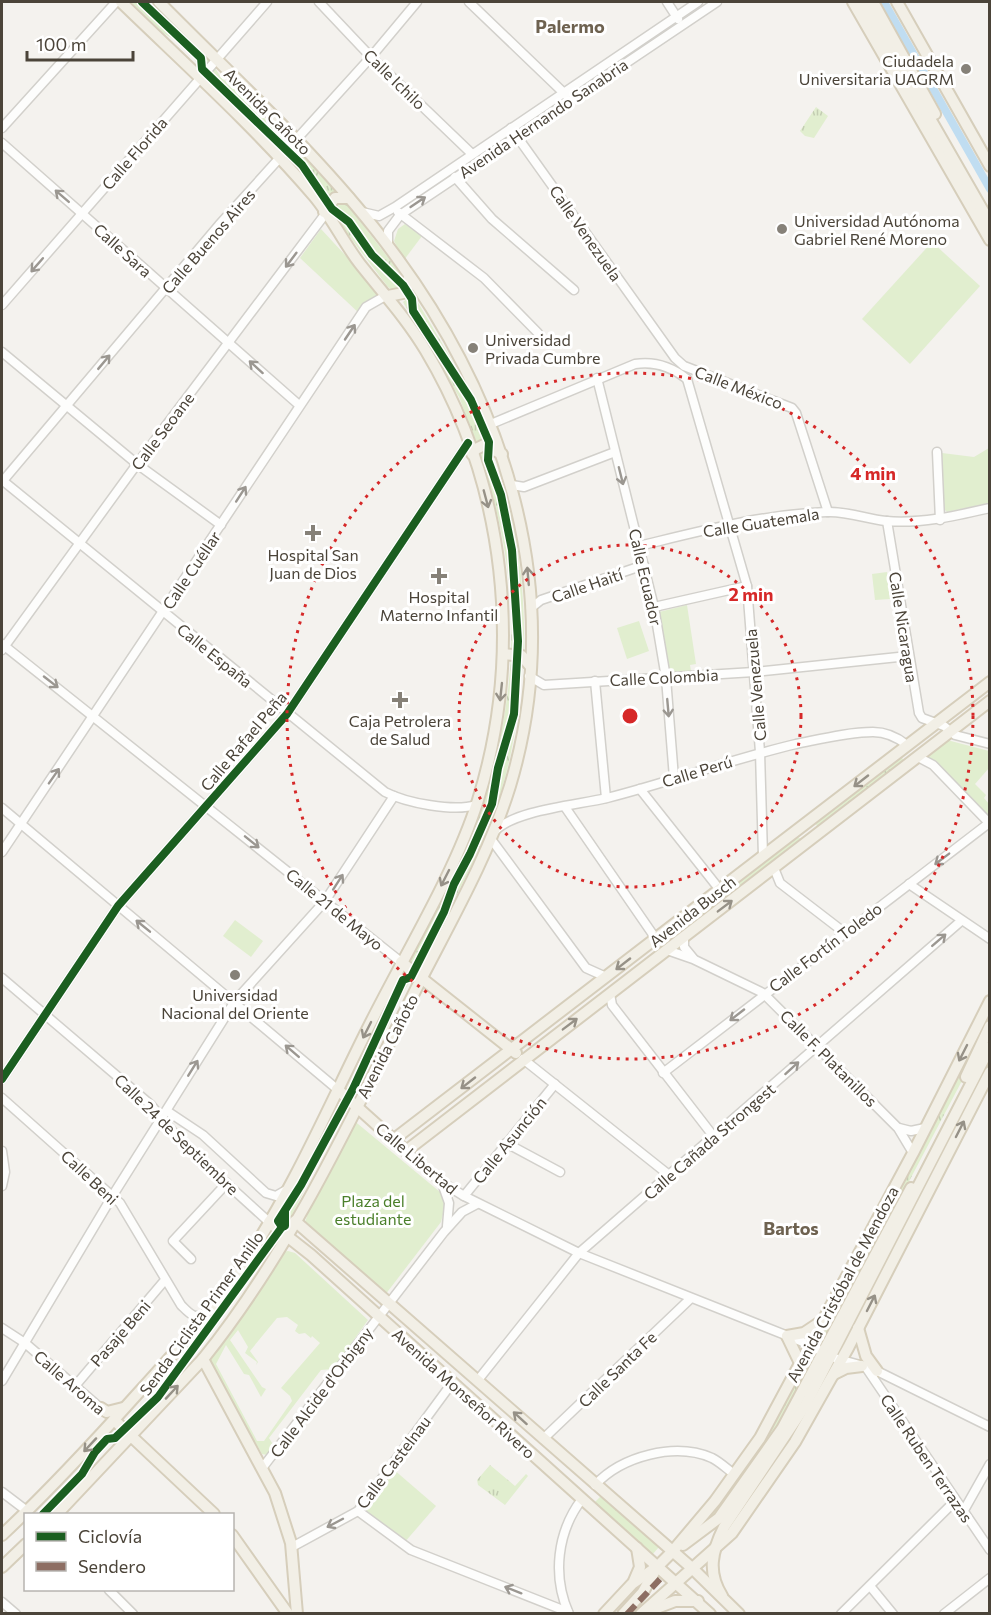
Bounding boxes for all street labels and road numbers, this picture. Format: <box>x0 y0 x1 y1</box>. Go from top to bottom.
street label: Calle Ichilo <box>360 45 430 113</box>
street label: Avenida Hernando Sanabria <box>455 54 631 182</box>
street label: Avenida Cañoto <box>221 64 315 158</box>
street label: Calle Florida <box>97 113 171 193</box>
street label: Calle Venezuela <box>546 181 626 285</box>
street label: Calle Buenos Aires <box>157 185 259 297</box>
street label: Calle Sara <box>90 219 156 281</box>
street label: Calle México <box>692 362 786 412</box>
street label: Calle Seoane <box>127 388 197 474</box>
street label: Calle Guatemala <box>701 503 821 541</box>
street label: Calle Cuéllar <box>158 527 224 613</box>
street label: Calle Ecuador <box>626 527 667 628</box>
street label: Calle Haití <box>549 564 626 606</box>
street label: Calle Nicaragua <box>886 570 922 684</box>
street label: Calle España <box>174 619 256 691</box>
street label: Calle Venezuela <box>741 628 769 742</box>
street label: Calle Colombia <box>609 665 719 689</box>
street label: Calle Rafael Peña <box>196 687 290 795</box>
street label: Calle Perú <box>660 751 734 791</box>
street label: Calle 21 de Mayo <box>283 864 387 954</box>
street label: Avenida Busch <box>645 871 739 951</box>
street label: Calle Fortín Toledo <box>765 898 885 996</box>
street label: Avenida Cañoto <box>353 991 421 1101</box>
street label: Calle F. Platanillos <box>777 1006 881 1110</box>
street label: Calle 24 de Septiembre <box>111 1070 243 1198</box>
street label: Calle Cañada Strongest <box>639 1078 779 1203</box>
street label: Calle Asunción <box>468 1093 550 1187</box>
street label: Calle Libertad <box>372 1118 462 1198</box>
street label: Calle Beni <box>58 1146 122 1208</box>
street label: Avenida Cristóbal de Mendoza <box>782 1183 902 1385</box>
street label: Senda Ciclista Primer Anillo <box>135 1227 267 1399</box>
street label: Pasaje Beni <box>86 1296 154 1370</box>
street label: Calle Alcide d'Orbigny <box>266 1323 376 1461</box>
street label: Avenida Monseñor Rivero <box>389 1324 539 1462</box>
street label: Calle Santa Fe <box>574 1327 660 1411</box>
street label: Calle Aroma <box>31 1346 109 1418</box>
street label: Calle Ruben Terrazas <box>877 1390 977 1526</box>
street label: Calle Castelnau <box>352 1412 434 1512</box>

